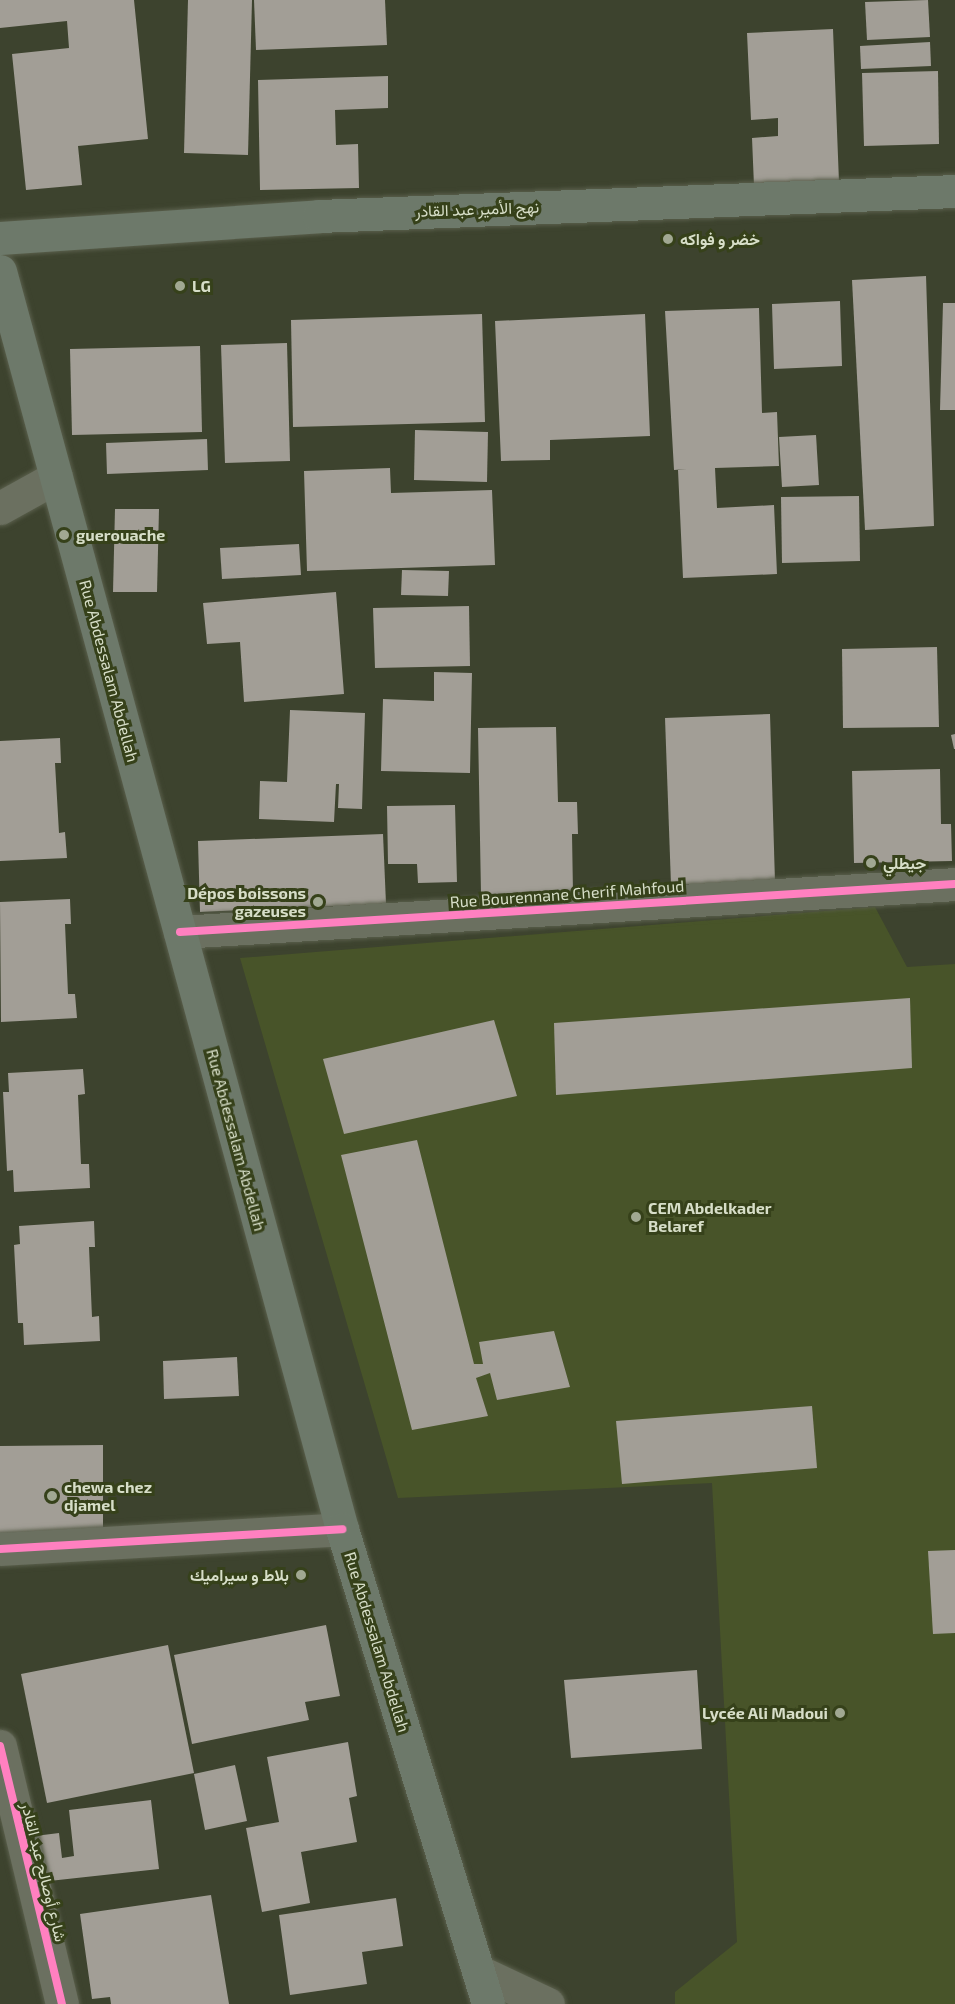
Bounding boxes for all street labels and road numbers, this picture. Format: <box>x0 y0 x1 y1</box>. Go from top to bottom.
street label: نهج الأمير عبد القادر <box>415 197 539 221</box>
street label: Rue Abdessalam Abdellah <box>75 577 143 765</box>
street label: Rue Bourennane Cherif Mahfoud <box>449 876 685 912</box>
street label: Rue Abdessalam Abdellah <box>202 1046 270 1234</box>
street label: Rue Abdessalam Abdellah <box>340 1549 414 1735</box>
street label: شارع أوصالح عبد القادر <box>17 1800 71 1944</box>

